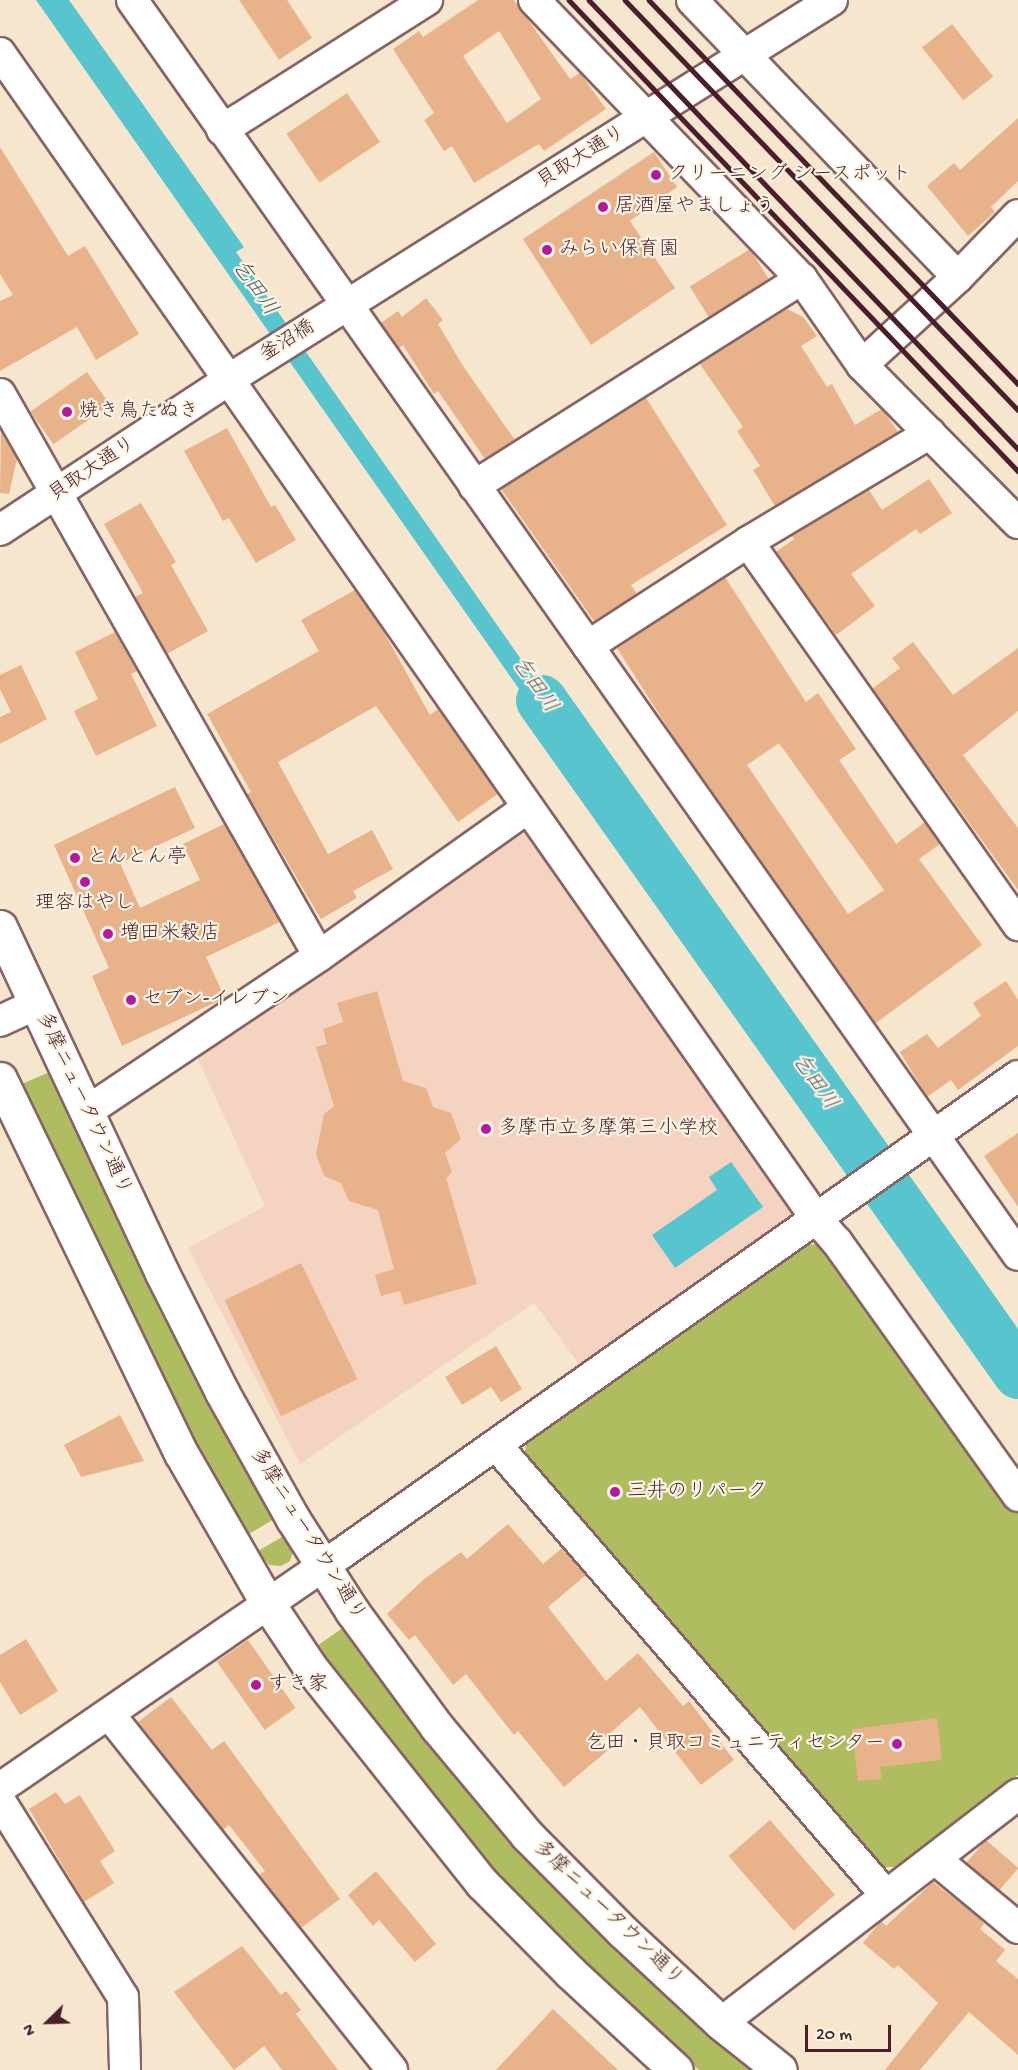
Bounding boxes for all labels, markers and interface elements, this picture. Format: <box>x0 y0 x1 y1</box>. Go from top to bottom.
street label: 貝取大通り <box>533 121 631 195</box>
place label: クリーニング シースポット <box>668 163 913 187</box>
marker: クリーニング シースポット <box>649 168 663 182</box>
place label: 居酒屋やましょう <box>615 195 775 219</box>
marker: 居酒屋やましょう <box>596 200 610 214</box>
place label: みらい保育園 <box>559 238 679 262</box>
marker: みらい保育園 <box>540 243 554 257</box>
water label: 乞田川 <box>225 256 281 322</box>
street label: 釜沼橋 <box>256 316 320 368</box>
place label: 焼き鳥たぬき <box>79 400 199 424</box>
marker: 焼き鳥たぬき <box>60 405 74 419</box>
street label: 貝取大通り <box>45 432 141 508</box>
water label: 乞田川 <box>505 653 561 719</box>
place label: とんとん亭 <box>87 846 187 870</box>
marker: とんとん亭 <box>68 851 82 865</box>
marker: 理容はやし <box>78 875 92 889</box>
place label: 理容はやし <box>35 892 135 916</box>
place label: 増田米穀店 <box>120 922 220 946</box>
marker: 増田米穀店 <box>101 927 115 941</box>
place label: セブン-イレブン <box>143 988 289 1012</box>
marker: セブン-イレブン <box>124 993 138 1007</box>
street label: 多摩ニュータウン通り <box>30 1008 136 1200</box>
water label: 乞田川 <box>785 1050 841 1116</box>
place label: 多摩市立多摩第三小学校 <box>498 1117 718 1141</box>
marker: 多摩市立多摩第三小学校 <box>479 1122 493 1136</box>
street label: 多摩ニュータウン通り <box>244 1444 370 1626</box>
place label: 三井のリパーク <box>627 1480 767 1504</box>
marker: 三井のリパーク <box>608 1485 622 1499</box>
place label: すき家 <box>268 1673 328 1697</box>
marker: すき家 <box>249 1678 263 1692</box>
place label: 乞田・貝取コミュニティセンター <box>585 1732 885 1756</box>
marker: 乞田・貝取コミュニティセンター <box>890 1737 904 1751</box>
street label: 多摩ニュータウン通り <box>528 1836 688 1992</box>
north arrow <box>18 1992 78 2052</box>
scale bar <box>808 2013 894 2051</box>
text: N <box>20 2021 42 2038</box>
text: 20 m <box>816 2025 852 2046</box>

